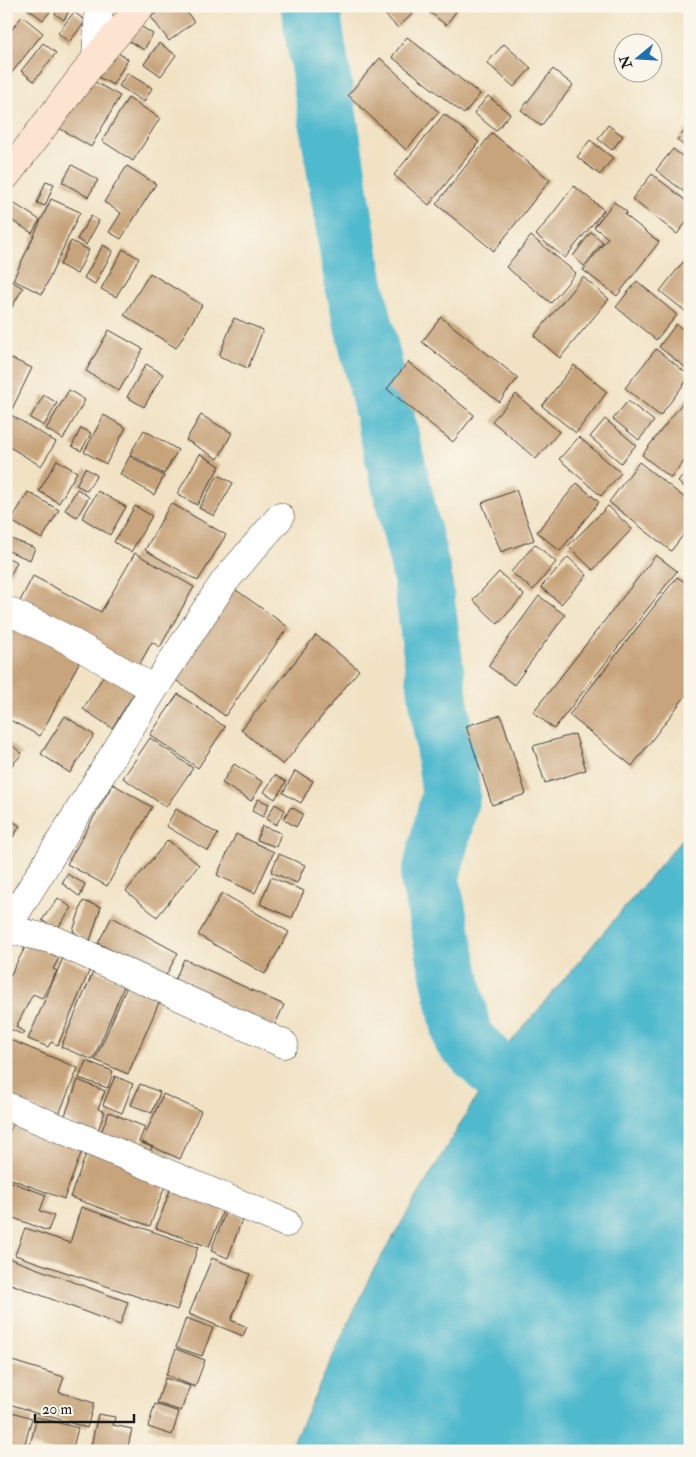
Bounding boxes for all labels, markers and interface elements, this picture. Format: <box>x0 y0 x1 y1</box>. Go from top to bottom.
north arrow <box>614 32 664 82</box>
text: N <box>616 53 636 71</box>
scale bar <box>35 1392 134 1424</box>
text: 20 m <box>42 1400 72 1419</box>

